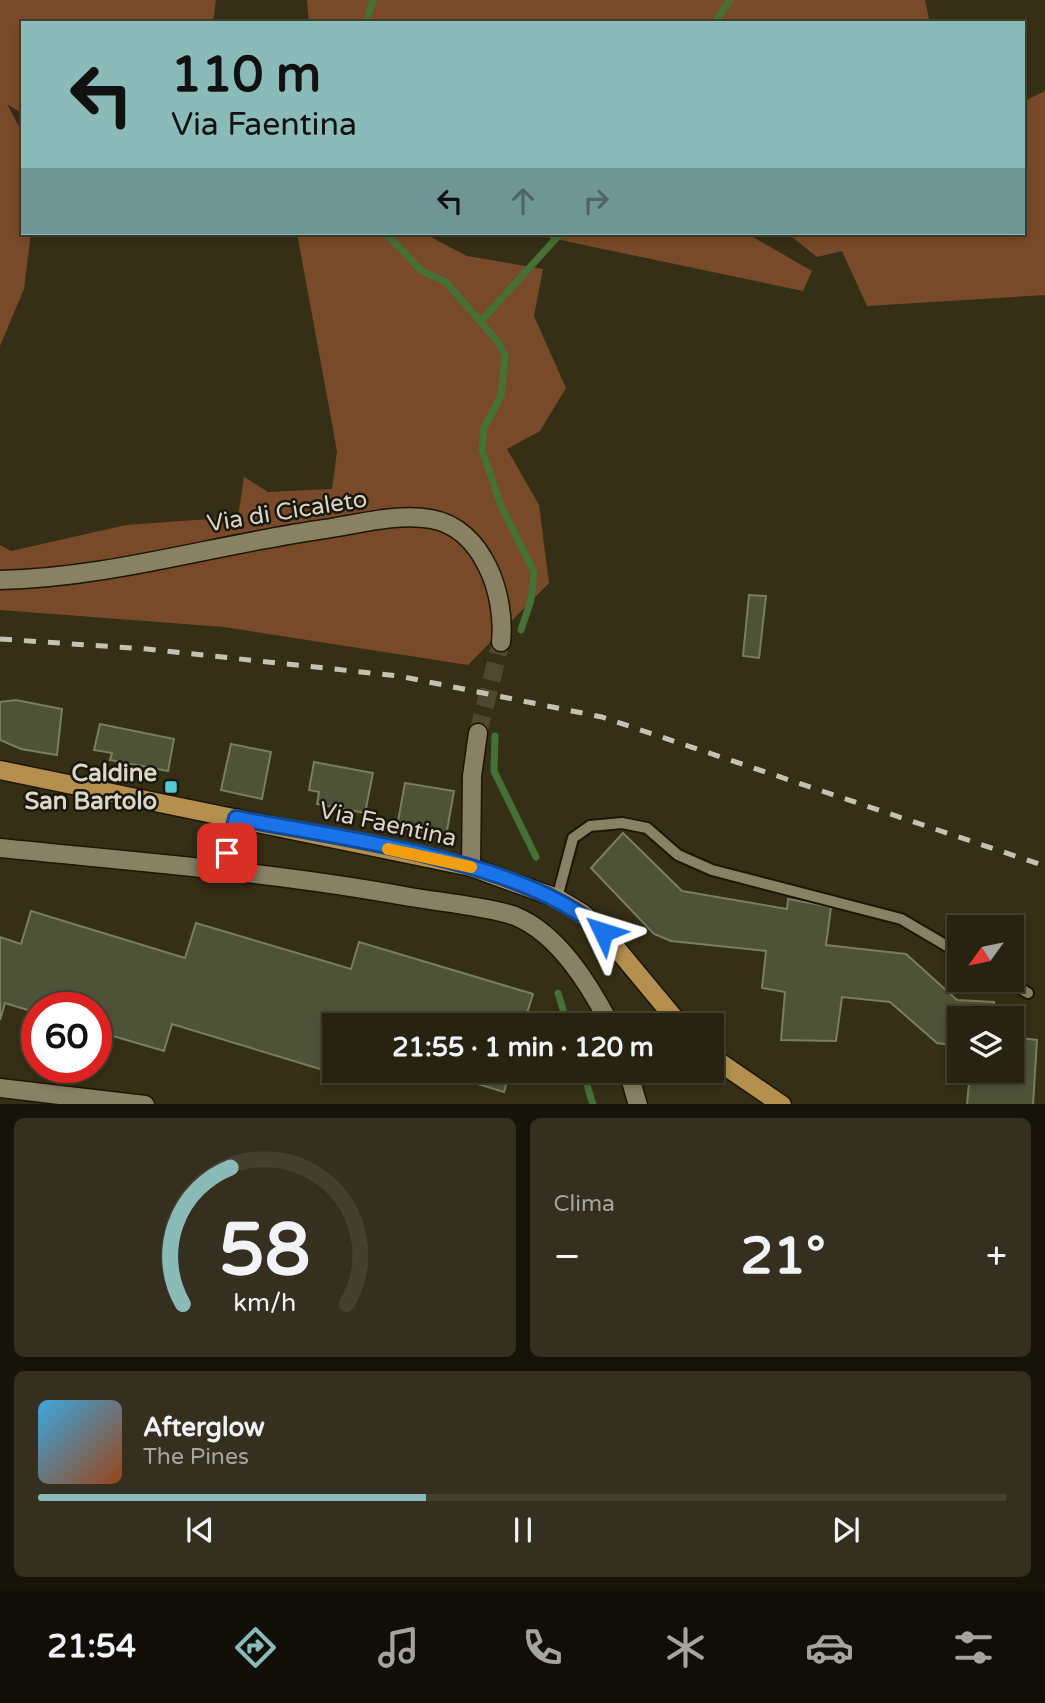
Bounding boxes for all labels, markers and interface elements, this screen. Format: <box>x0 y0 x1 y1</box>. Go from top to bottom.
text: 110 m <box>171 46 321 105</box>
icon: left <box>56 49 147 140</box>
text: Via Faentina <box>171 106 357 144</box>
icon: left <box>431 182 469 220</box>
icon: ahead <box>504 182 542 220</box>
icon: right <box>577 182 615 220</box>
street label: Via di Cicaleto <box>205 485 369 538</box>
place label: Caldine San Bartolo <box>24 759 157 816</box>
marker: Caldine San Bartolo <box>163 779 179 795</box>
street label: Via Faentina <box>317 796 459 853</box>
pin <box>197 823 257 883</box>
icon: arrive <box>208 834 246 872</box>
position arrow <box>566 895 640 969</box>
north arrow <box>947 915 1024 992</box>
map controls <box>947 915 1024 1083</box>
speed limit sign: 60 <box>21 992 112 1083</box>
button: layers <box>947 1006 1024 1083</box>
text: 21:55 · 1 min · 120 m <box>392 1032 654 1063</box>
text: Clima <box>554 1190 615 1218</box>
text: 58 <box>219 1207 310 1295</box>
text: 21° <box>741 1225 826 1288</box>
text: − <box>554 1234 581 1280</box>
text: + <box>986 1234 1007 1280</box>
text: km/h <box>233 1287 296 1317</box>
text: Afterglow <box>143 1412 265 1443</box>
text: The Pines <box>143 1443 249 1471</box>
icon: previous <box>181 1511 219 1549</box>
icon: pause <box>504 1511 542 1549</box>
icon: next <box>827 1511 865 1549</box>
icon: directions <box>231 1623 280 1672</box>
icon: music <box>374 1623 423 1672</box>
icon: phone <box>518 1623 567 1672</box>
icon: climate <box>661 1623 710 1672</box>
icon: car <box>805 1623 854 1672</box>
icon: filters <box>949 1623 998 1672</box>
text: 21:54 <box>47 1628 136 1666</box>

